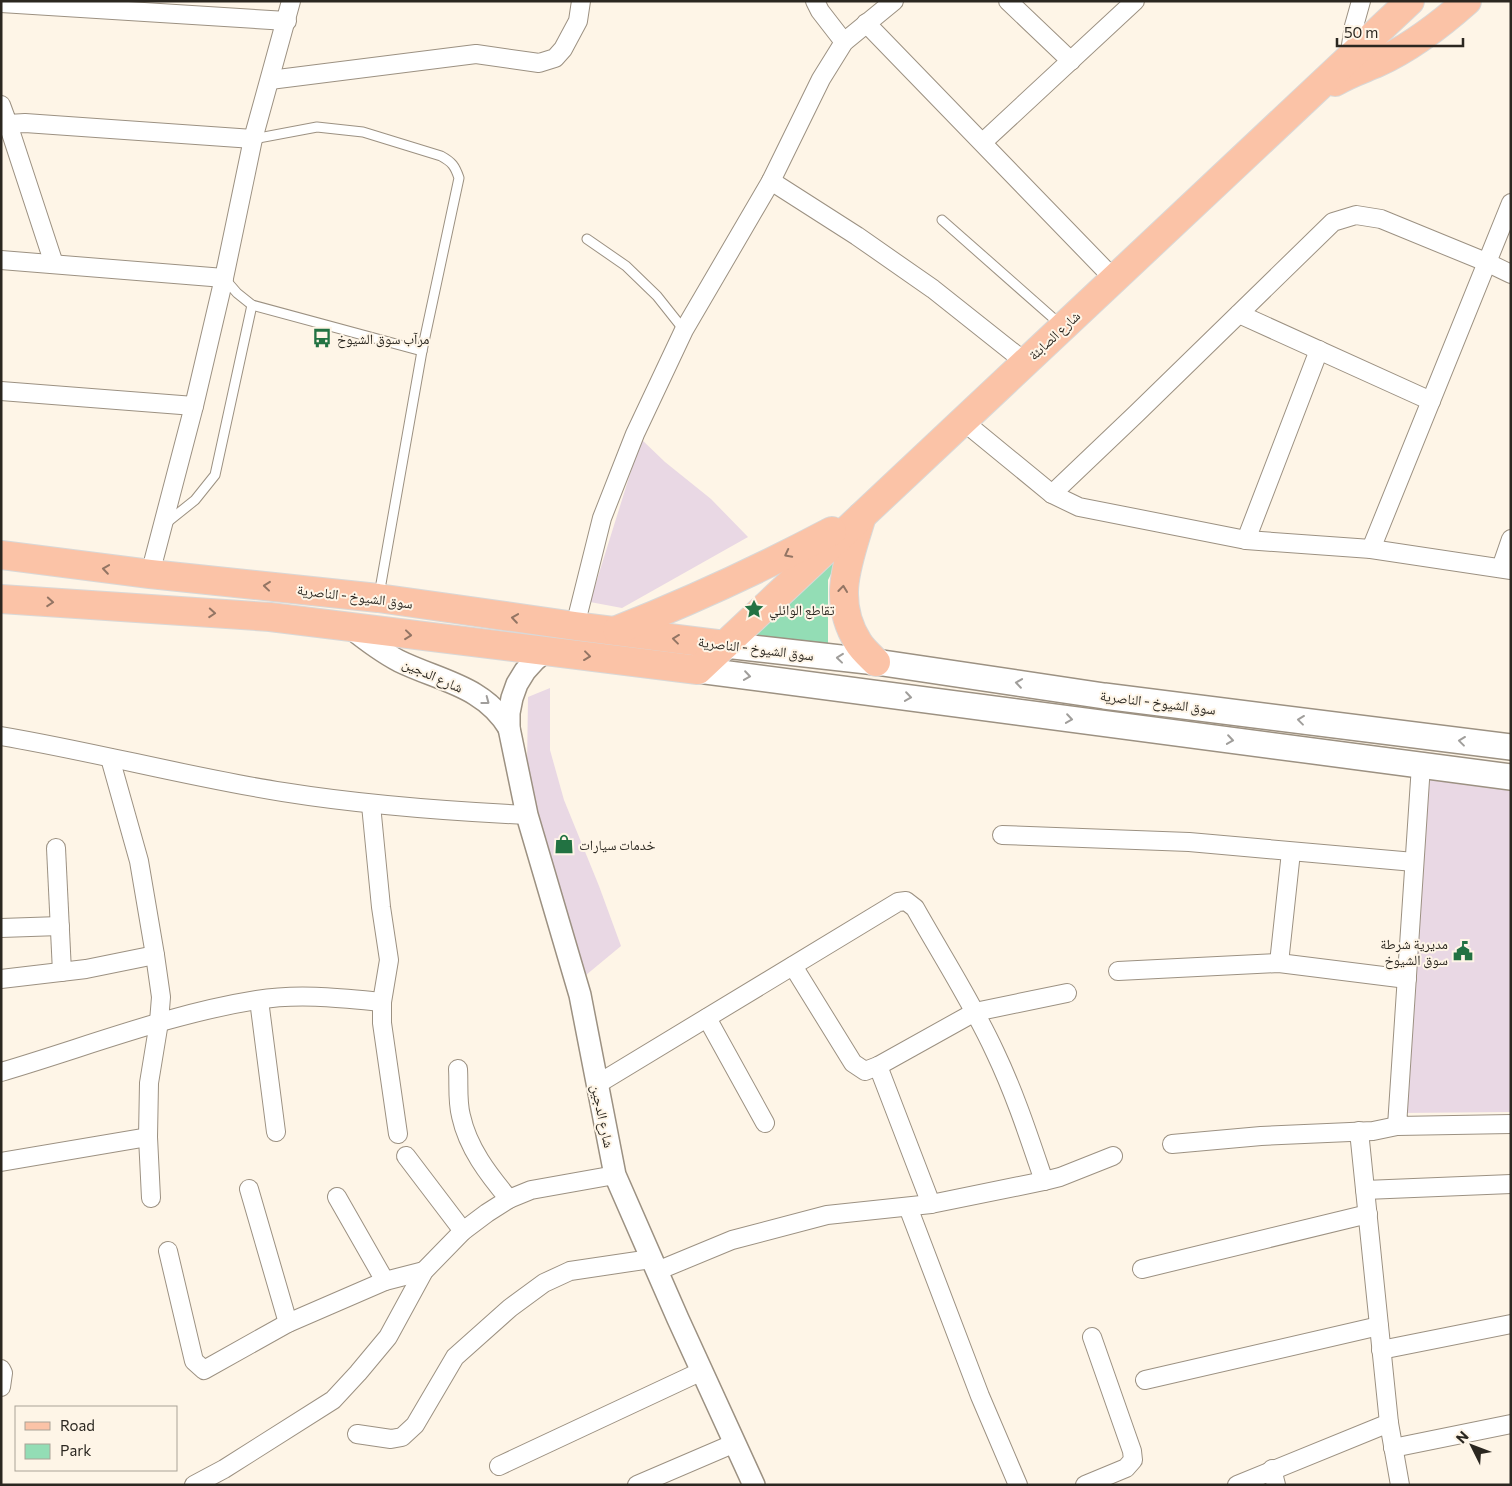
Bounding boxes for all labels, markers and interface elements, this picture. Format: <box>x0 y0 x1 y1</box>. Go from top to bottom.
scale bar <box>1337 15 1463 47</box>
text: 50 m <box>1344 23 1378 41</box>
street label: شارع الصابئة <box>1025 307 1085 365</box>
bus stop icon: مرآب سوق الشيوخ <box>311 327 333 349</box>
place label: مرآب سوق الشيوخ <box>337 330 429 349</box>
one-way arrow <box>785 548 794 558</box>
one-way arrow <box>101 564 110 574</box>
street label: سوق الشيوخ - الناصرية <box>296 580 414 614</box>
one-way arrow <box>263 581 271 592</box>
one-way arrow <box>837 584 848 592</box>
one-way arrow <box>46 597 54 608</box>
place icon: تقاطع الوائلي <box>743 598 765 620</box>
place label: تقاطع الوائلي <box>769 601 835 621</box>
one-way arrow <box>208 608 216 619</box>
one-way arrow <box>511 613 520 623</box>
one-way arrow <box>405 629 413 640</box>
street label: سوق الشيوخ - الناصرية <box>697 632 815 666</box>
one-way arrow <box>672 634 681 644</box>
one-way arrow <box>583 650 591 660</box>
one-way arrow <box>836 653 844 664</box>
street label: شارع الدجين <box>399 654 466 698</box>
one-way arrow <box>743 670 751 681</box>
one-way arrow <box>1014 678 1022 689</box>
street label: سوق الشيوخ - الناصرية <box>1099 686 1217 720</box>
one-way arrow <box>903 692 912 702</box>
one-way arrow <box>480 695 490 704</box>
one-way arrow <box>1065 713 1073 724</box>
one-way arrow <box>1297 716 1305 726</box>
one-way arrow <box>1226 734 1234 745</box>
one-way arrow <box>1458 736 1466 747</box>
shop icon: خدمات سيارات <box>553 833 575 855</box>
place label: خدمات سيارات <box>579 836 655 854</box>
place label: مديرية شرطة سوق الشيوخ <box>1380 935 1448 970</box>
public building icon: مديرية شرطة سوق الشيوخ <box>1452 940 1474 962</box>
street label: شارع الدجين <box>586 1083 618 1150</box>
legend <box>15 1406 178 1471</box>
text: Road <box>60 1416 95 1434</box>
north arrow <box>1447 1421 1497 1471</box>
text: N <box>1452 1427 1472 1447</box>
text: Park <box>60 1441 91 1459</box>

